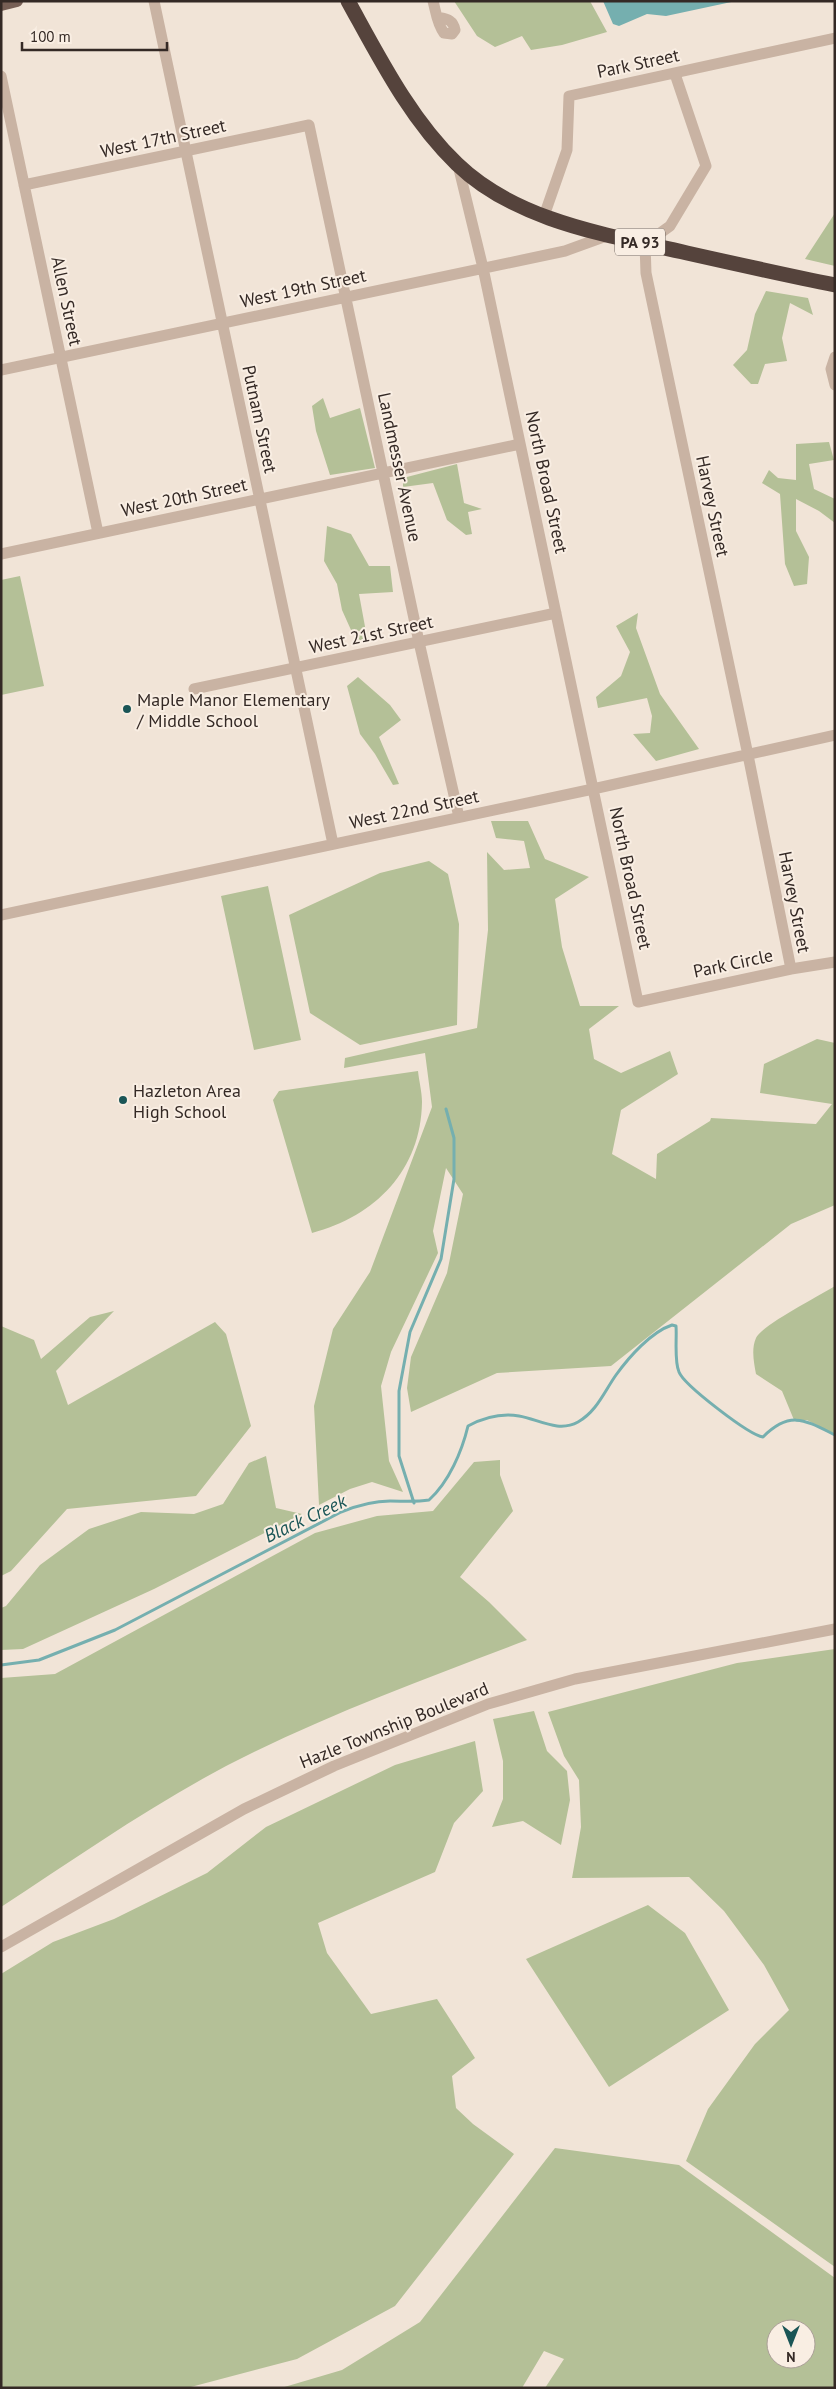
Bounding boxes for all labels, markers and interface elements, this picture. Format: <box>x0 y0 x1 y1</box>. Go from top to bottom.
scale bar <box>22 20 168 52</box>
text: 100 m <box>30 27 71 46</box>
street label: Park Street <box>595 43 681 83</box>
street label: West 17th Street <box>98 113 228 163</box>
road number: PA 93 <box>615 228 665 256</box>
street label: Allen Street <box>46 254 88 348</box>
street label: West 19th Street <box>238 263 368 313</box>
street label: Putnam Street <box>237 363 283 475</box>
street label: Landmesser Avenue <box>373 390 427 544</box>
street label: North Broad Street <box>521 409 573 555</box>
street label: Harvey Street <box>691 453 735 559</box>
street label: West 20th Street <box>119 472 249 522</box>
street label: West 21st Street <box>307 610 435 658</box>
place label: Maple Manor Elementary / Middle School <box>136 688 330 732</box>
marker: Maple Manor Elementary / Middle School <box>121 703 133 715</box>
street label: West 22nd Street <box>347 784 481 834</box>
street label: North Broad Street <box>605 805 657 951</box>
street label: Harvey Street <box>774 849 816 955</box>
street label: Park Circle <box>691 943 775 983</box>
place label: Hazleton Area High School <box>133 1079 241 1123</box>
marker: Hazleton Area High School <box>117 1094 129 1106</box>
water label: Black Creek <box>260 1488 351 1548</box>
street label: Hazle Township Boulevard <box>296 1677 492 1773</box>
north arrow <box>766 2319 816 2369</box>
text: N <box>786 2348 796 2366</box>

